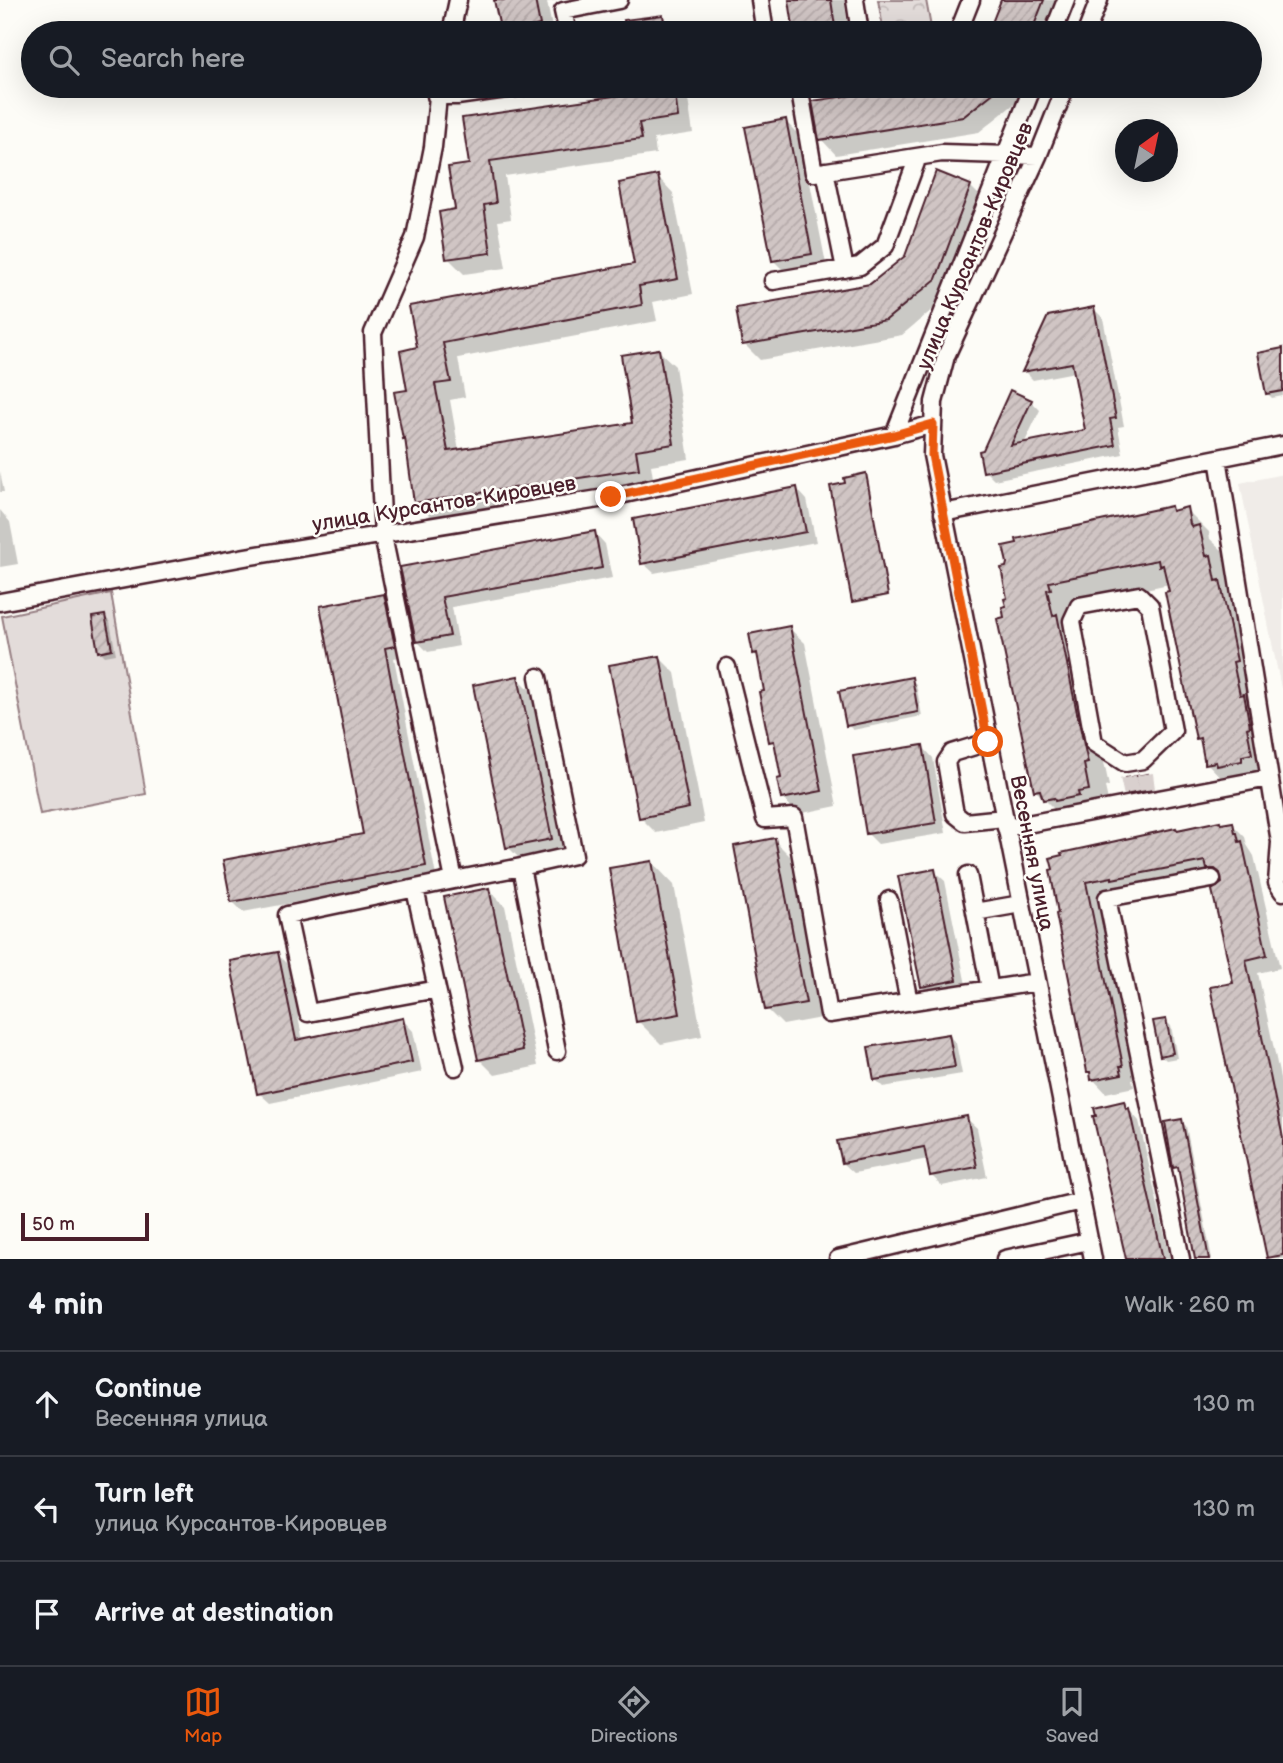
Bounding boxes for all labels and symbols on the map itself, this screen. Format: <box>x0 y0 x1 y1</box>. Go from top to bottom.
street label: улица Курсантов-Кировцев <box>911 118 1039 374</box>
north arrow <box>1115 119 1178 182</box>
street label: улица Курсантов-Кировцев <box>310 471 578 537</box>
route end <box>595 481 626 512</box>
route start <box>972 726 1003 757</box>
street label: Весенняя улица <box>1005 773 1059 933</box>
scale bar <box>21 1210 149 1242</box>

